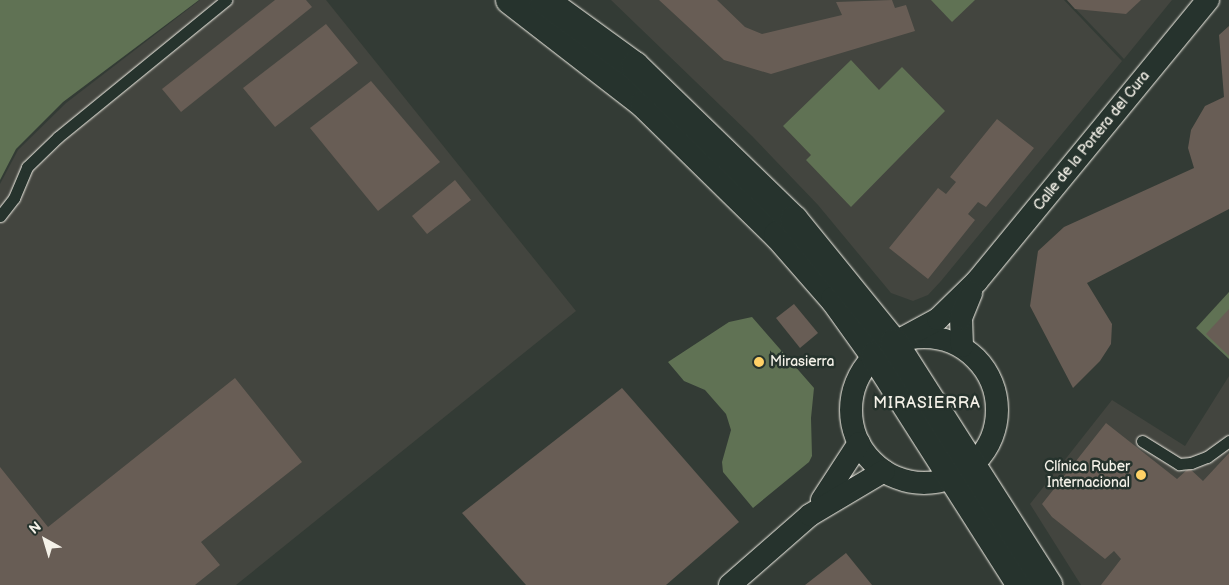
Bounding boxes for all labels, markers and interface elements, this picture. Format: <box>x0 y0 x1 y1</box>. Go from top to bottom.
street label: Calle de la Portera del Cura <box>1031 68 1153 214</box>
place label: Mirasierra <box>770 354 834 370</box>
marker: Mirasierra <box>752 355 766 369</box>
district label: MIRASIERRA <box>872 394 982 414</box>
place label: Clínica Ruber Internacional <box>1044 459 1130 492</box>
marker: Clínica Ruber Internacional <box>1134 468 1148 482</box>
north arrow <box>20 515 70 565</box>
text: N <box>26 518 45 538</box>

